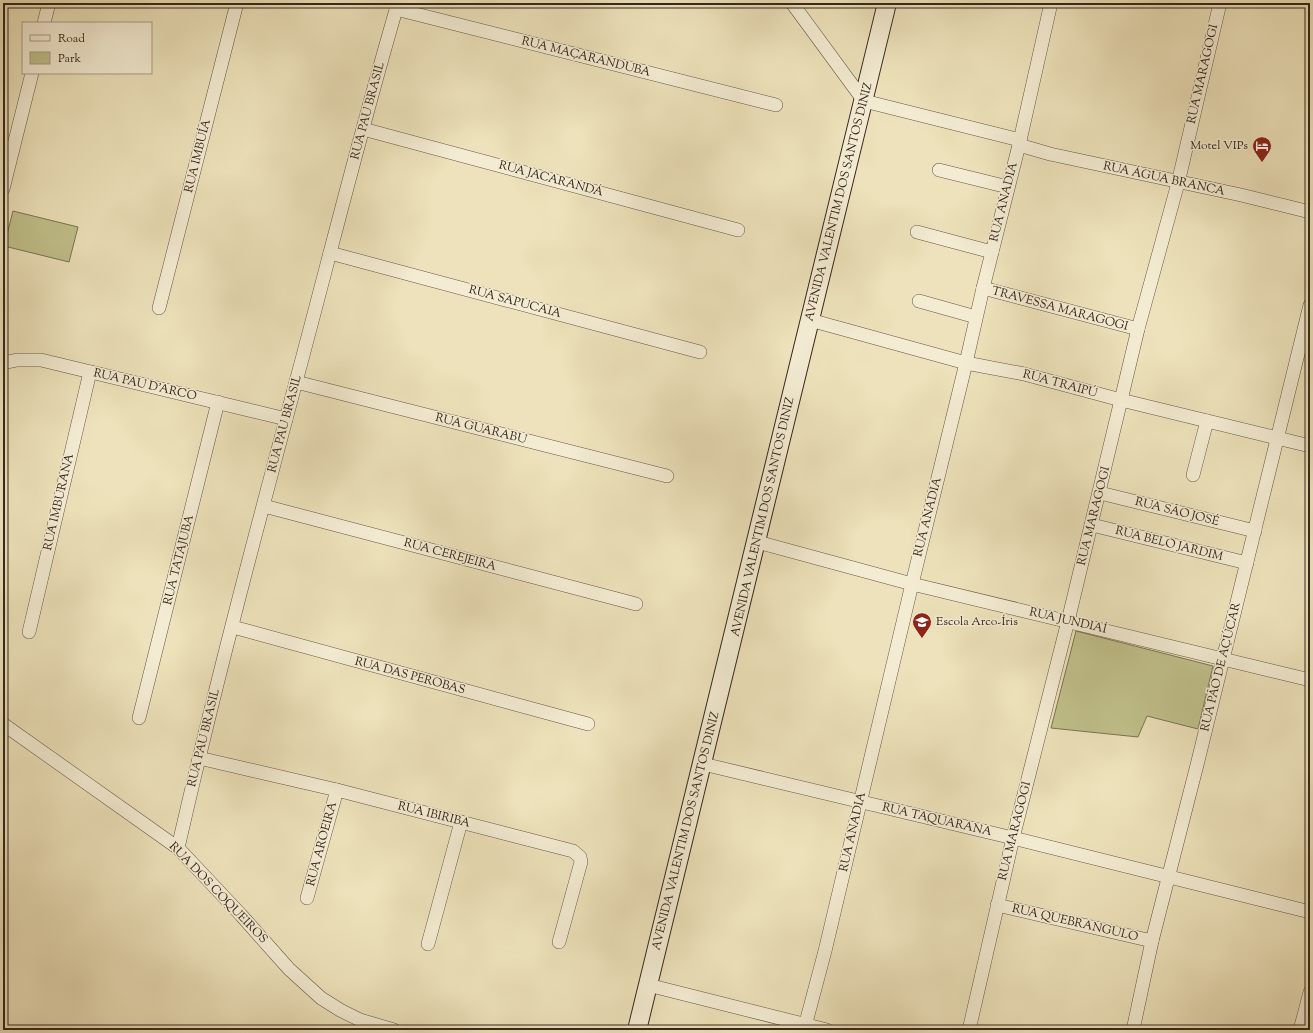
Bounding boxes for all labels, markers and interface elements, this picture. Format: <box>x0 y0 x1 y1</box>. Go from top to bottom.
legend <box>22 22 152 74</box>
street label: RUA MARAGOGI <box>1183 22 1223 126</box>
text: Road <box>58 30 85 48</box>
street label: RUA MAÇARANDUBA <box>520 32 653 82</box>
text: Park <box>58 50 81 68</box>
street label: RUA PAU BRASIL <box>346 60 390 162</box>
street label: AVENIDA VALENTIM DOS SANTOS DINIZ <box>801 81 877 323</box>
street label: RUA IMBUÍA <box>180 117 216 195</box>
hotel icon: Motel VIPs <box>1251 135 1273 163</box>
place label: Motel VIPs <box>1190 137 1248 155</box>
street label: RUA JACARANDÁ <box>497 156 605 202</box>
street label: RUA ÁGUA BRANCA <box>1101 157 1227 201</box>
street label: RUA ANADIA <box>985 160 1023 244</box>
street label: RUA SAPUCAIA <box>467 281 563 323</box>
street label: TRAVESSA MARAGOGI <box>990 282 1130 336</box>
street label: RUA PAU D'ARCO <box>92 364 198 406</box>
street label: RUA TRAIPÚ <box>1021 365 1100 403</box>
street label: RUA PAU BRASIL <box>263 373 307 475</box>
street label: AVENIDA VALENTIM DOS SANTOS DINIZ <box>727 395 799 638</box>
street label: RUA GUARABU <box>433 409 529 449</box>
street label: RUA IMBURANA <box>39 451 79 552</box>
street label: RUA MARAGOGI <box>1073 464 1115 567</box>
street label: RUA ANADIA <box>909 475 947 559</box>
street label: RUA SÃO JOSÉ <box>1133 493 1222 531</box>
street label: RUA TATAJUBA <box>159 513 199 607</box>
street label: RUA BELO JARDIM <box>1113 522 1225 566</box>
street label: RUA CEREJEIRA <box>402 534 499 576</box>
street label: RUA PÃO DE AÇÚCAR <box>1196 600 1246 733</box>
street label: RUA JUNDIAÍ <box>1027 603 1109 639</box>
school or university icon: Escola Arco-Íris <box>911 611 933 639</box>
place label: Escola Arco-Íris <box>936 613 1018 631</box>
street label: RUA DAS PEROBAS <box>353 653 467 699</box>
street label: RUA PAU BRASIL <box>183 687 225 789</box>
street label: AVENIDA VALENTIM DOS SANTOS DINIZ <box>648 710 724 952</box>
street label: RUA MARAGOGI <box>994 779 1036 882</box>
street label: RUA ANADIA <box>835 790 871 874</box>
street label: RUA IBIRIBA <box>396 797 472 833</box>
street label: RUA AROEIRA <box>302 799 342 888</box>
street label: RUA TAQUARANA <box>880 799 994 841</box>
street label: RUA DOS COQUEIROS <box>165 838 271 948</box>
street label: RUA QUEBRANGULO <box>1010 900 1140 946</box>

